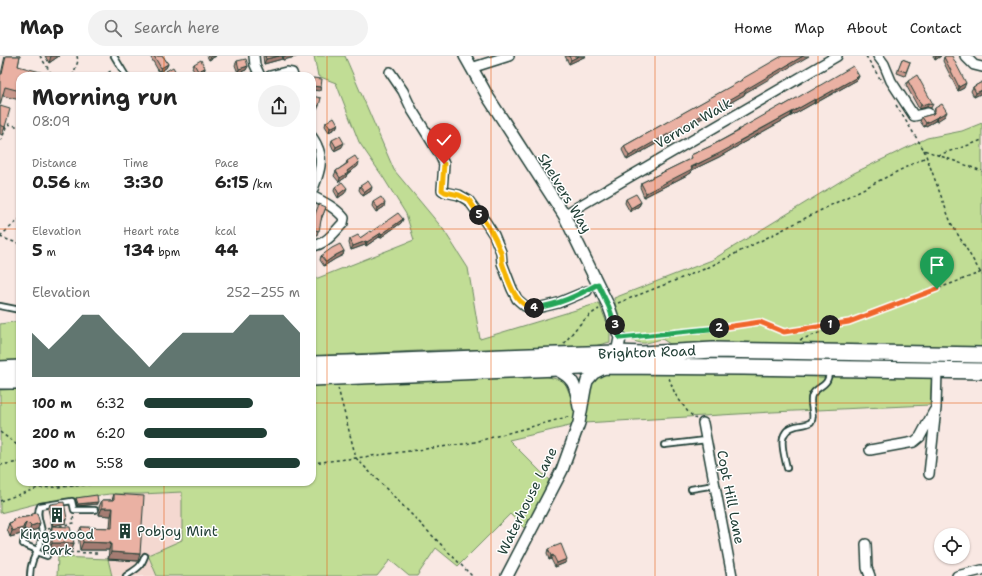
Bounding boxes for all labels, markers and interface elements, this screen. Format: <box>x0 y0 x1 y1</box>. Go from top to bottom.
search box <box>88 10 368 46</box>
text: Map <box>20 15 64 40</box>
icon: search <box>102 17 124 39</box>
text: Search here <box>134 18 220 38</box>
text: Home <box>734 19 773 37</box>
text: Map <box>795 19 825 37</box>
text: About <box>847 19 888 37</box>
text: Contact <box>910 19 962 37</box>
text: Morning run <box>32 83 177 112</box>
button: share <box>258 85 300 127</box>
street label: Vernon Walk <box>651 94 735 152</box>
text: 08:09 <box>32 113 70 130</box>
pin <box>427 123 461 164</box>
icon: check <box>433 129 455 151</box>
street label: Shelvers Way <box>534 150 596 236</box>
text: Distance <box>32 156 77 171</box>
text: Time <box>123 156 149 171</box>
text: Pace <box>215 156 239 171</box>
text: 0.56 <box>32 171 70 193</box>
text: 3:30 <box>123 171 164 193</box>
text: 6:15 <box>215 171 249 193</box>
text: km <box>70 177 90 192</box>
text: /km <box>249 177 272 192</box>
pin: 5 <box>469 205 489 225</box>
text: 5 <box>476 207 482 222</box>
text: Elevation <box>32 224 81 239</box>
text: Heart rate <box>123 224 179 239</box>
text: kcal <box>215 224 236 239</box>
text: 5 <box>32 239 43 261</box>
text: 134 <box>123 239 154 261</box>
text: 44 <box>215 239 238 261</box>
text: m <box>43 245 56 260</box>
text: bpm <box>154 245 180 260</box>
pin <box>920 248 954 289</box>
icon: arrive <box>926 254 948 276</box>
text: Elevation <box>32 284 90 301</box>
text: 252–255 m <box>226 284 300 301</box>
pin: 4 <box>524 298 544 318</box>
text: 4 <box>530 300 538 315</box>
pin: 3 <box>605 315 625 335</box>
pin: 1 <box>820 315 840 335</box>
text: 3 <box>611 317 619 332</box>
text: 1 <box>827 317 833 332</box>
pin: 2 <box>709 318 729 338</box>
text: 2 <box>715 320 723 335</box>
street label: Brighton Road <box>598 341 696 363</box>
text: 100 m <box>32 395 72 412</box>
text: 6:32 <box>96 395 125 412</box>
text: 200 m <box>32 425 75 442</box>
text: 6:20 <box>96 425 125 442</box>
street label: Waterhouse Lane <box>493 444 561 558</box>
street label: Copt Hill Lane <box>713 449 749 546</box>
text: 300 m <box>32 455 76 472</box>
text: 5:58 <box>96 455 124 472</box>
building icon: Kingswood Park <box>48 506 66 524</box>
building icon: Pobjoy Mint <box>116 522 134 540</box>
place label: Pobjoy Mint <box>137 522 218 540</box>
place label: Kingswood Park <box>20 525 94 559</box>
map controls <box>934 528 970 564</box>
button: locate <box>934 528 970 564</box>

